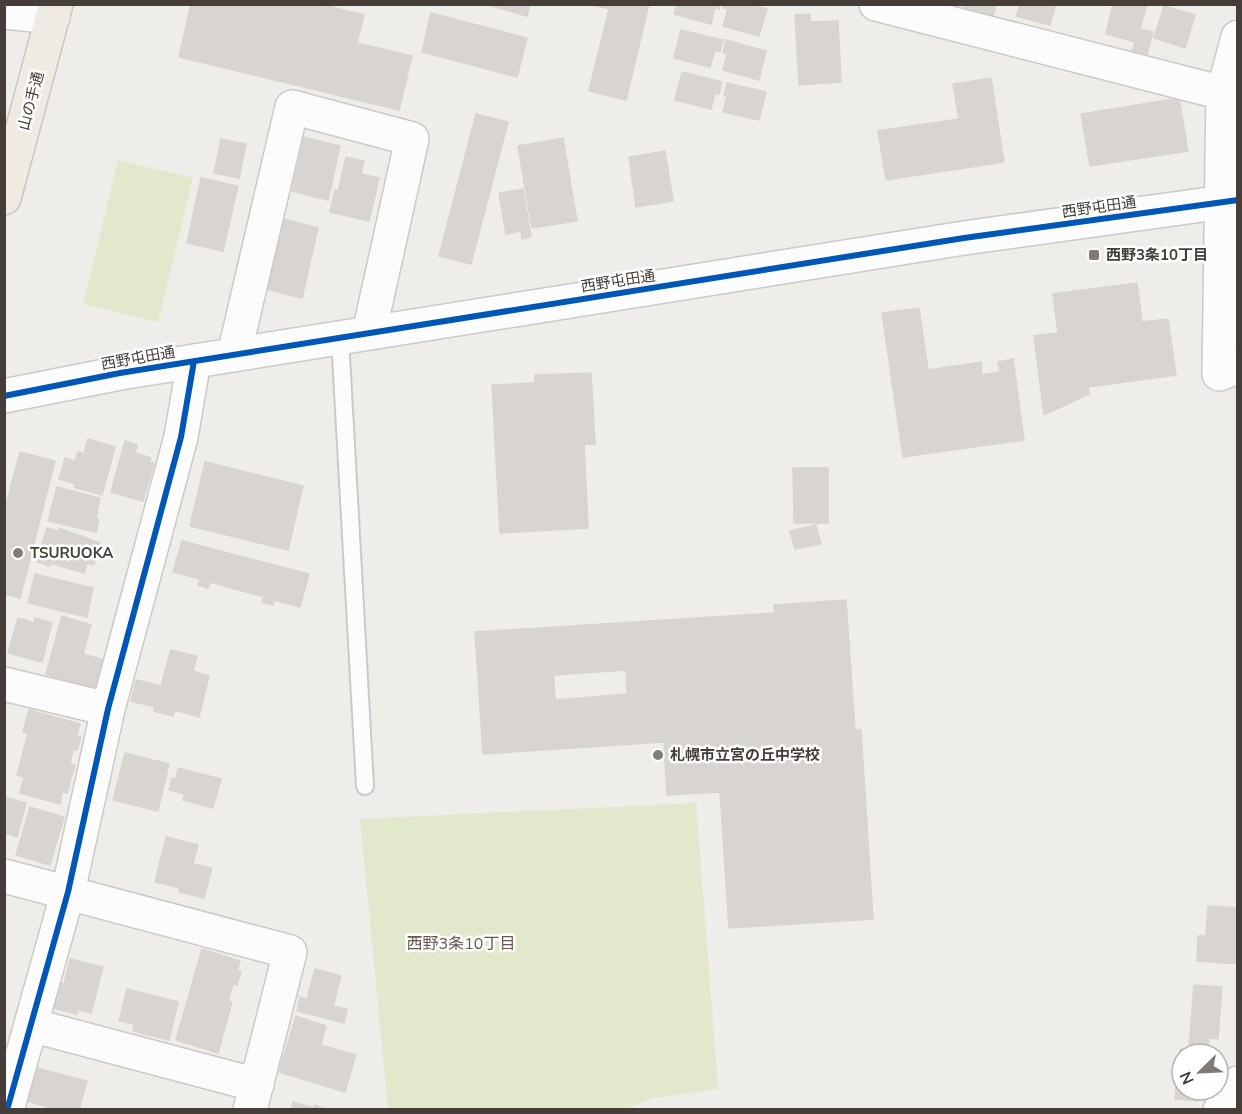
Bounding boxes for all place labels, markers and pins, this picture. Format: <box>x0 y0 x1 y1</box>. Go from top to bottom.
place label: 西野3条10丁目 <box>1106 245 1208 265</box>
marker: 西野3条10丁目 <box>1087 248 1101 262</box>
place label: TSURUOKA <box>30 543 114 563</box>
marker: TSURUOKA <box>11 546 25 560</box>
place label: 札幌市立宮の丘中学校 <box>670 745 820 765</box>
marker: 札幌市立宮の丘中学校 <box>651 748 665 762</box>

